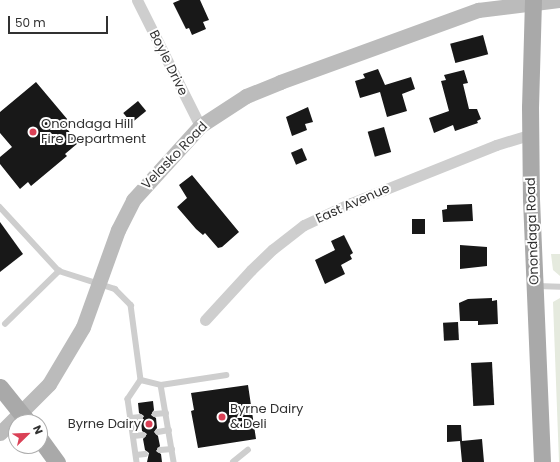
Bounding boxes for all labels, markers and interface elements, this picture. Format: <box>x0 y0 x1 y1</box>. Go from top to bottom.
scale bar <box>10 8 110 34</box>
text: 50 m <box>15 14 46 31</box>
street label: Boyle Drive <box>145 28 191 98</box>
place label: Onondaga Hill Fire Department <box>41 117 146 148</box>
street label: Velasko Road <box>139 119 211 193</box>
marker: Onondaga Hill Fire Department <box>28 127 38 137</box>
street label: Onondaga Road <box>523 177 543 285</box>
street label: East Avenue <box>314 181 392 227</box>
place label: Byrne Dairy & Deli <box>230 402 303 433</box>
marker: Byrne Dairy & Deli <box>217 412 227 422</box>
north arrow <box>8 414 48 454</box>
place label: Byrne Dairy <box>68 416 141 432</box>
marker: Byrne Dairy <box>144 419 154 429</box>
text: N <box>29 423 47 437</box>

